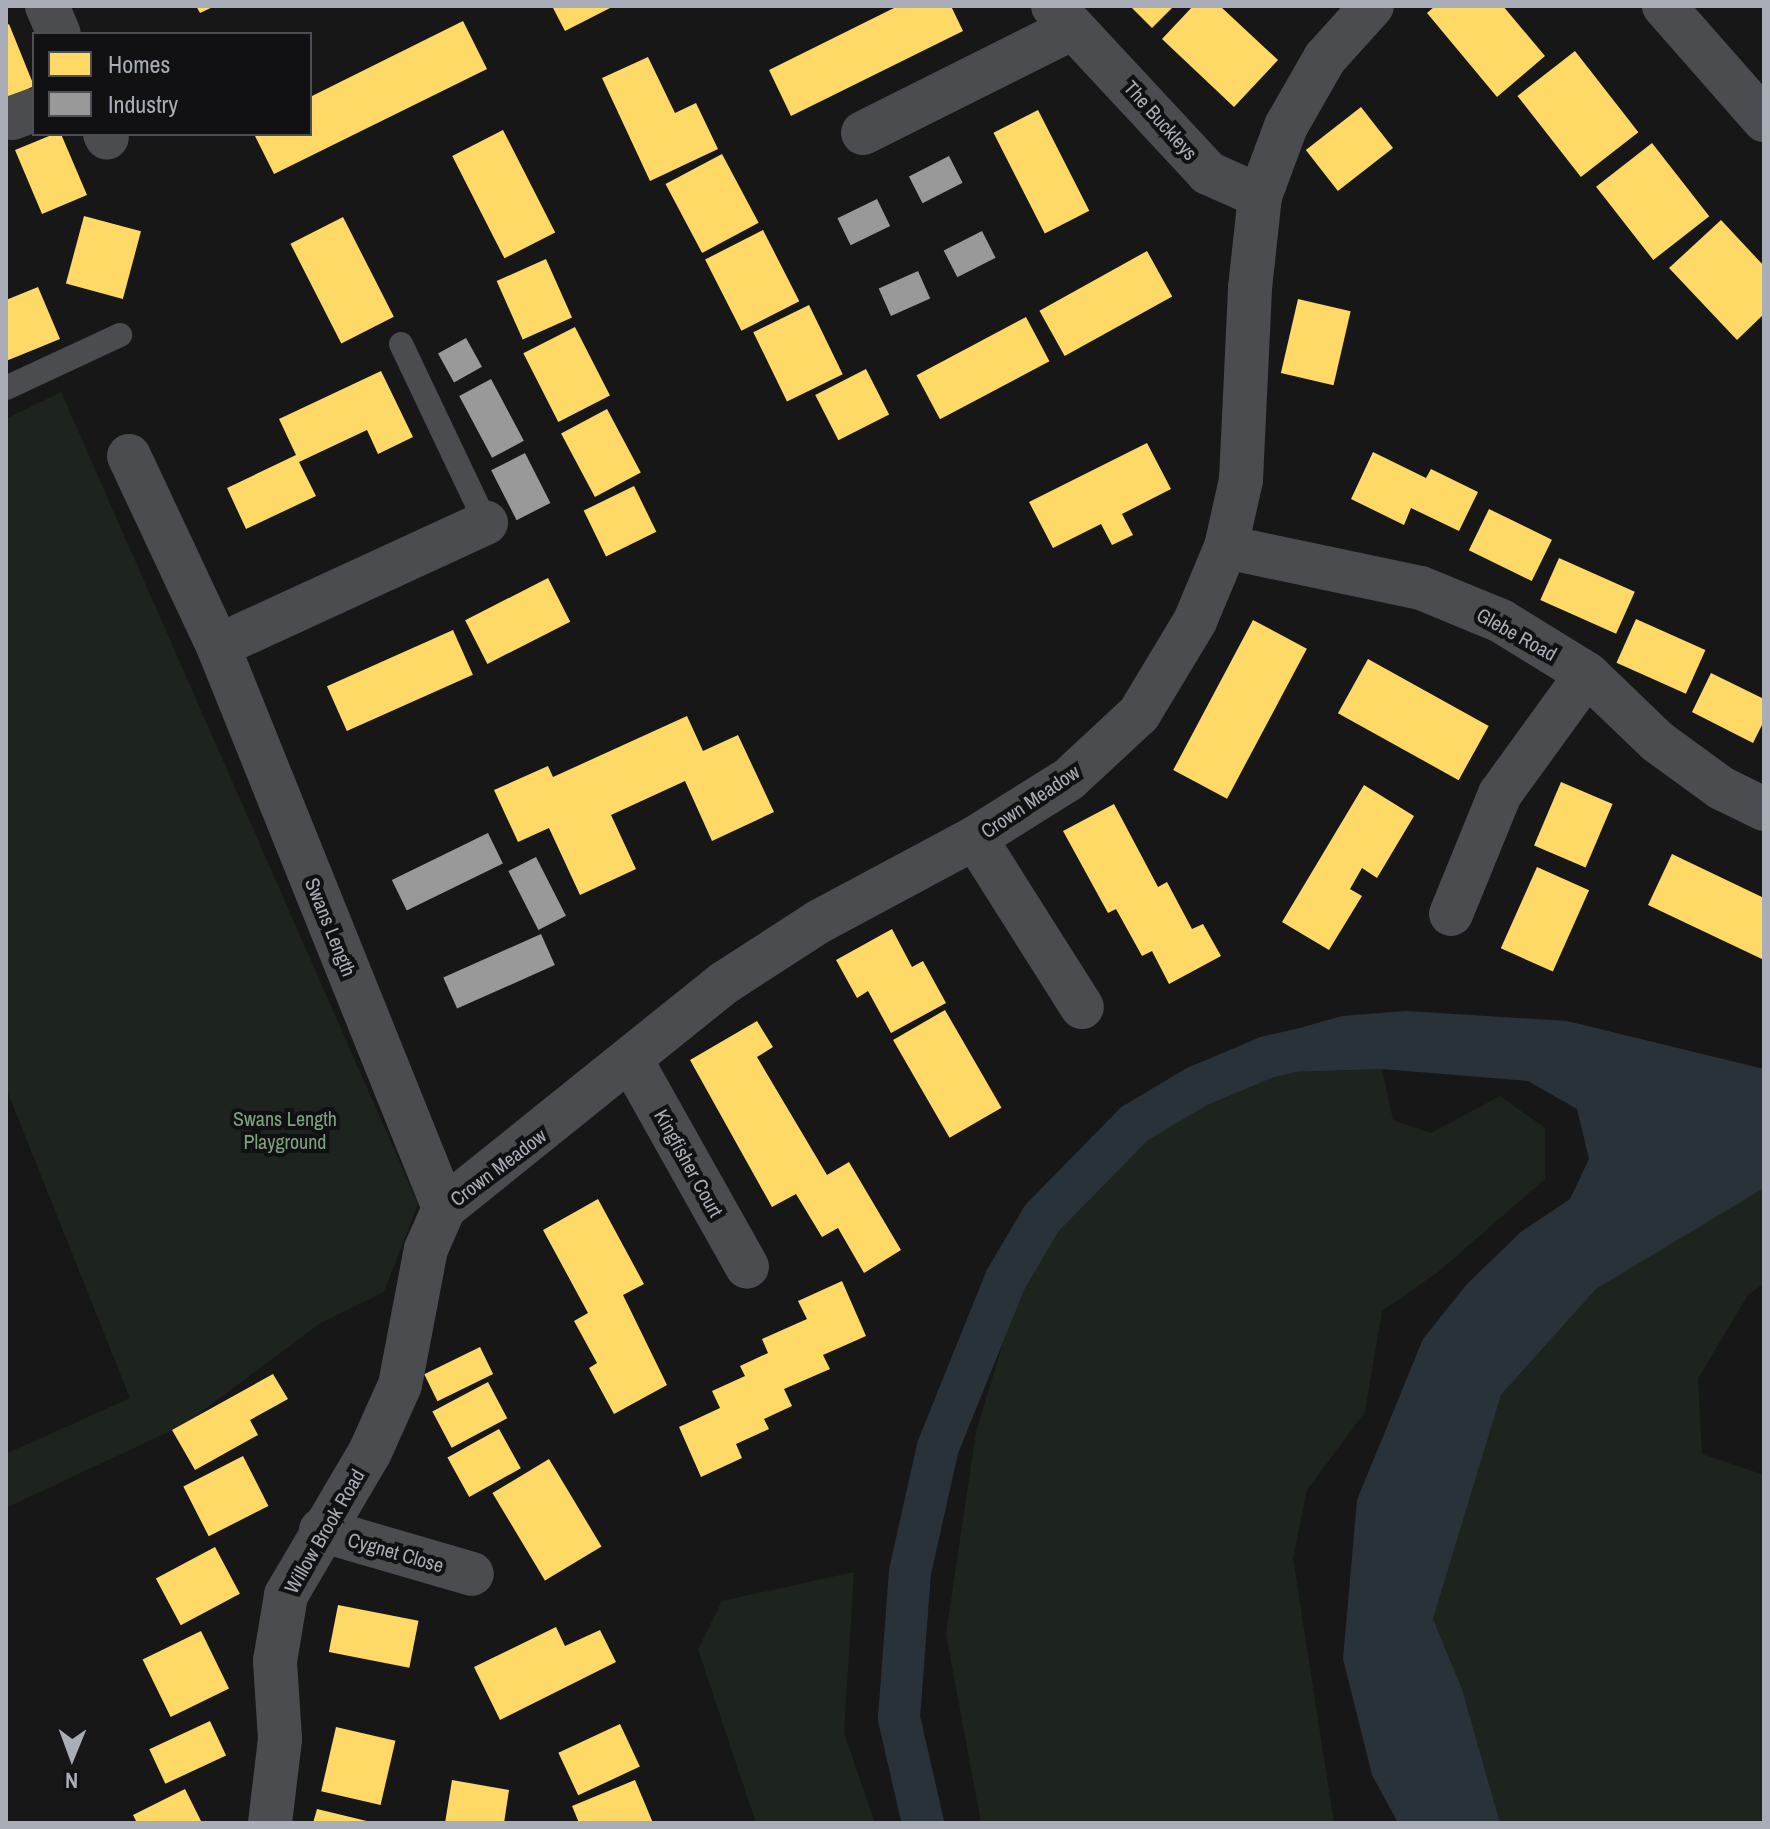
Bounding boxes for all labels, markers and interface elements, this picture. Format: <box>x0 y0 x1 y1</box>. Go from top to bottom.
legend <box>32 32 312 136</box>
text: Homes <box>108 48 170 80</box>
street label: The Buckleys <box>1119 75 1203 165</box>
text: Industry <box>108 88 178 120</box>
street label: Glebe Road <box>1473 602 1561 666</box>
street label: Crown Meadow <box>976 759 1084 843</box>
street label: Swans Length <box>300 874 362 980</box>
street label: Kingfisher Court <box>650 1105 728 1221</box>
park label: Swans Length Playground <box>233 1106 337 1153</box>
street label: Crown Meadow <box>445 1123 551 1211</box>
street label: Willow Brook Road <box>279 1465 369 1597</box>
street label: Cygnet Close <box>345 1527 447 1577</box>
north arrow <box>32 1717 112 1797</box>
text: N <box>65 1766 78 1796</box>

